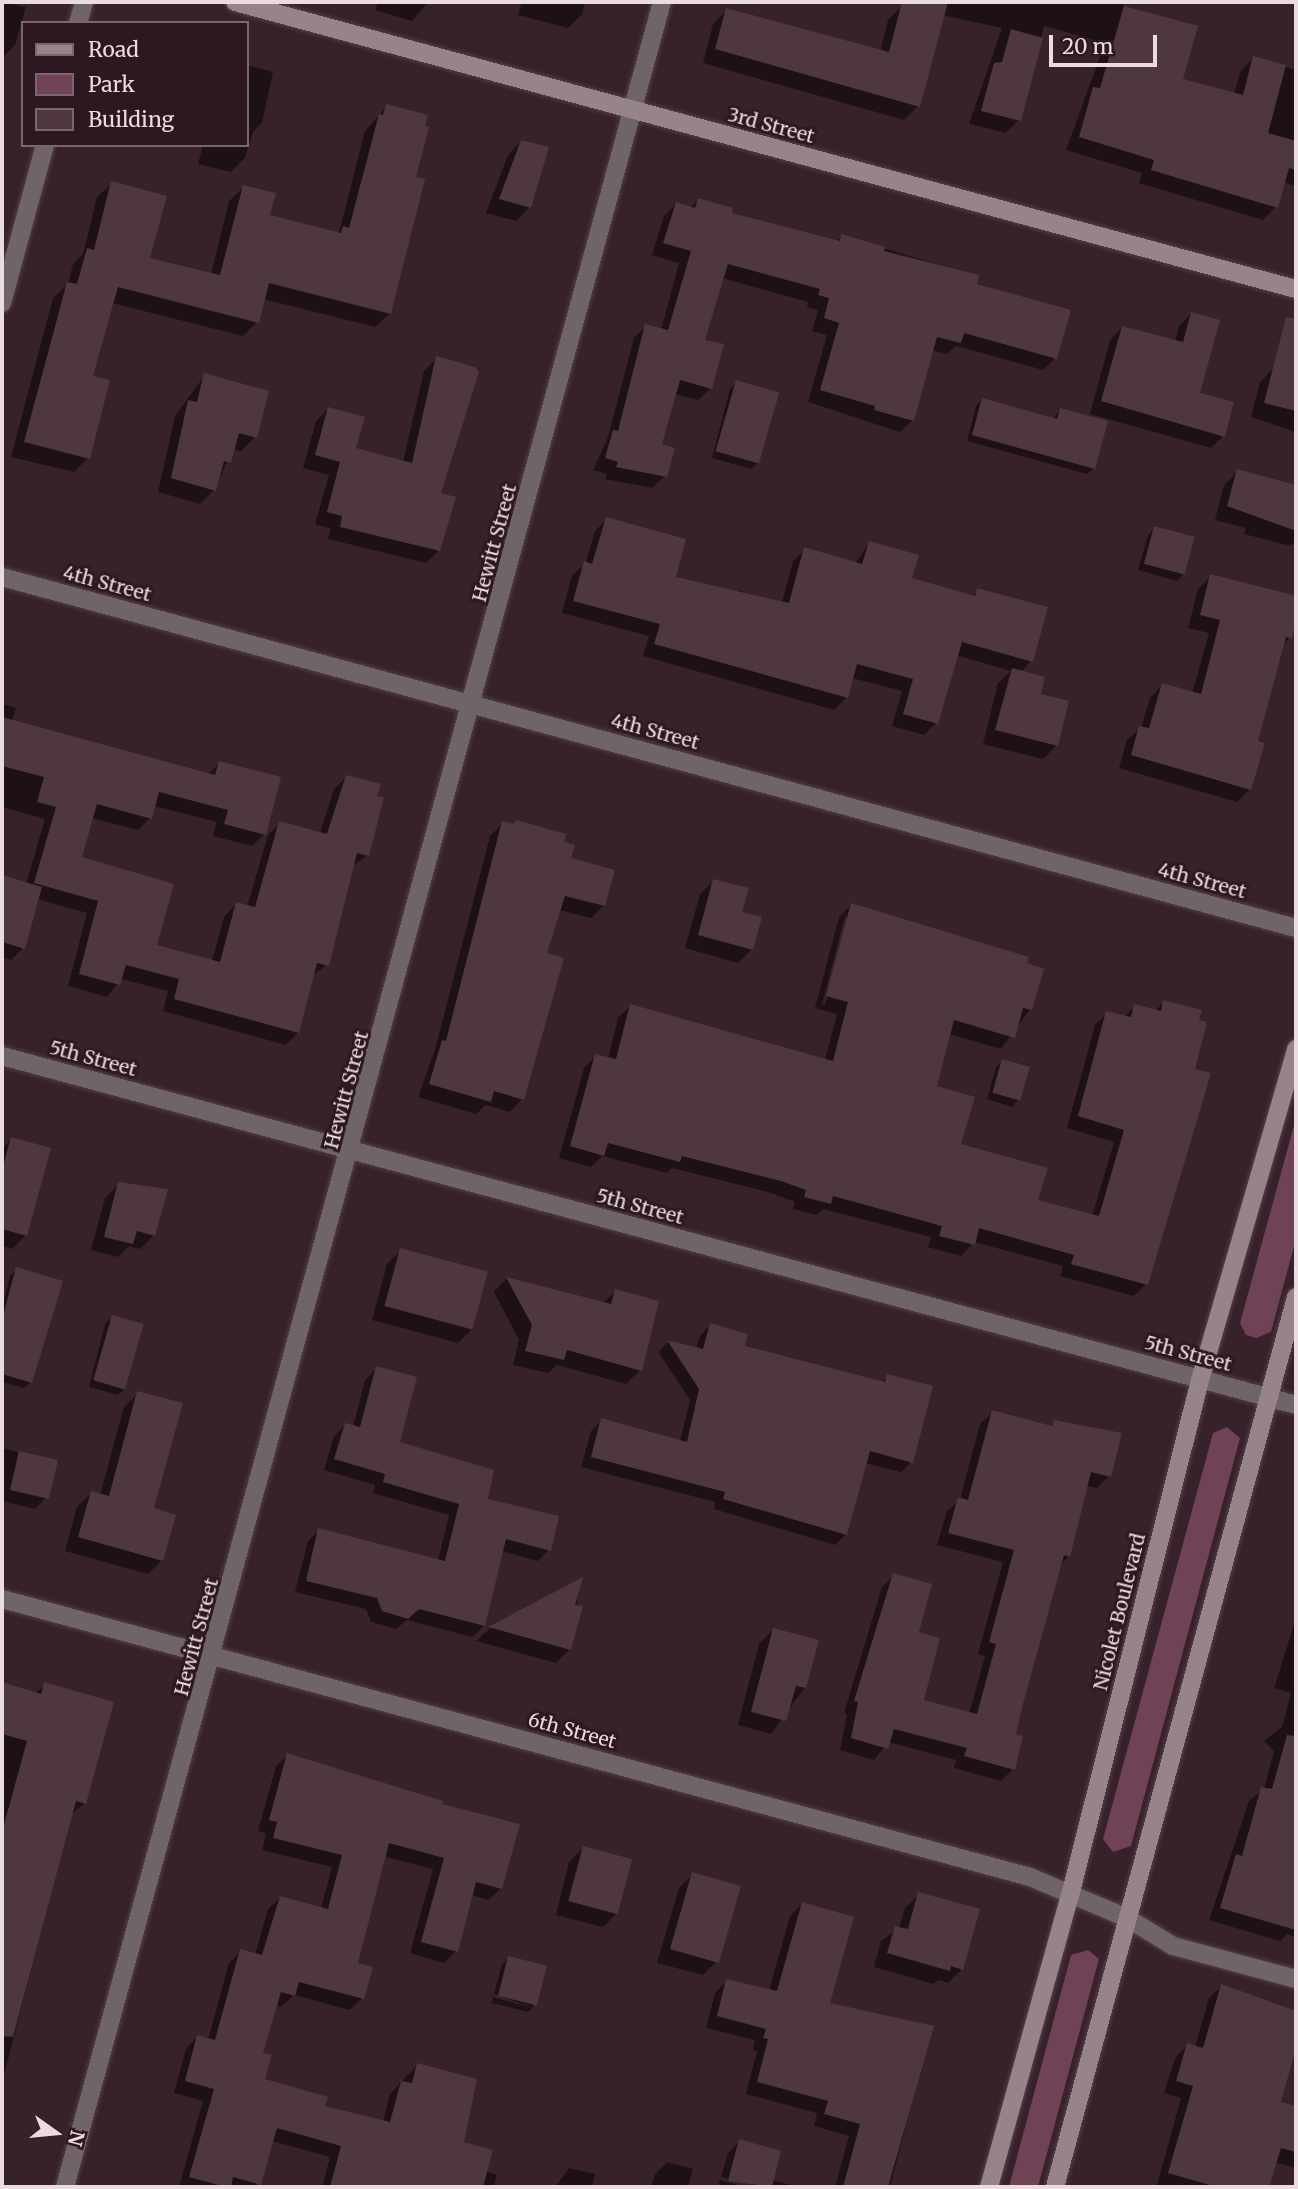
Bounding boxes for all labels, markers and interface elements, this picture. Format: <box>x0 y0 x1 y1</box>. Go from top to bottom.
legend <box>21 21 248 147</box>
scale bar <box>1053 21 1162 65</box>
text: 20 m <box>1062 33 1113 60</box>
text: Road <box>88 36 139 63</box>
text: Park <box>88 71 135 98</box>
street label: 3rd Street <box>725 104 817 148</box>
text: Building <box>88 106 174 133</box>
street label: Hewitt Street <box>468 482 522 604</box>
street label: 4th Street <box>61 561 153 607</box>
street label: 4th Street <box>609 709 701 755</box>
street label: 4th Street <box>1156 858 1248 904</box>
street label: Hewitt Street <box>320 1029 374 1151</box>
street label: 5th Street <box>47 1036 139 1082</box>
street label: 5th Street <box>594 1184 686 1230</box>
street label: 5th Street <box>1142 1331 1234 1377</box>
street label: Nicolet Boulevard <box>1089 1531 1151 1693</box>
street label: Hewitt Street <box>170 1576 224 1698</box>
street label: 6th Street <box>526 1708 618 1754</box>
north arrow <box>21 2098 91 2168</box>
text: N <box>63 2128 90 2149</box>

